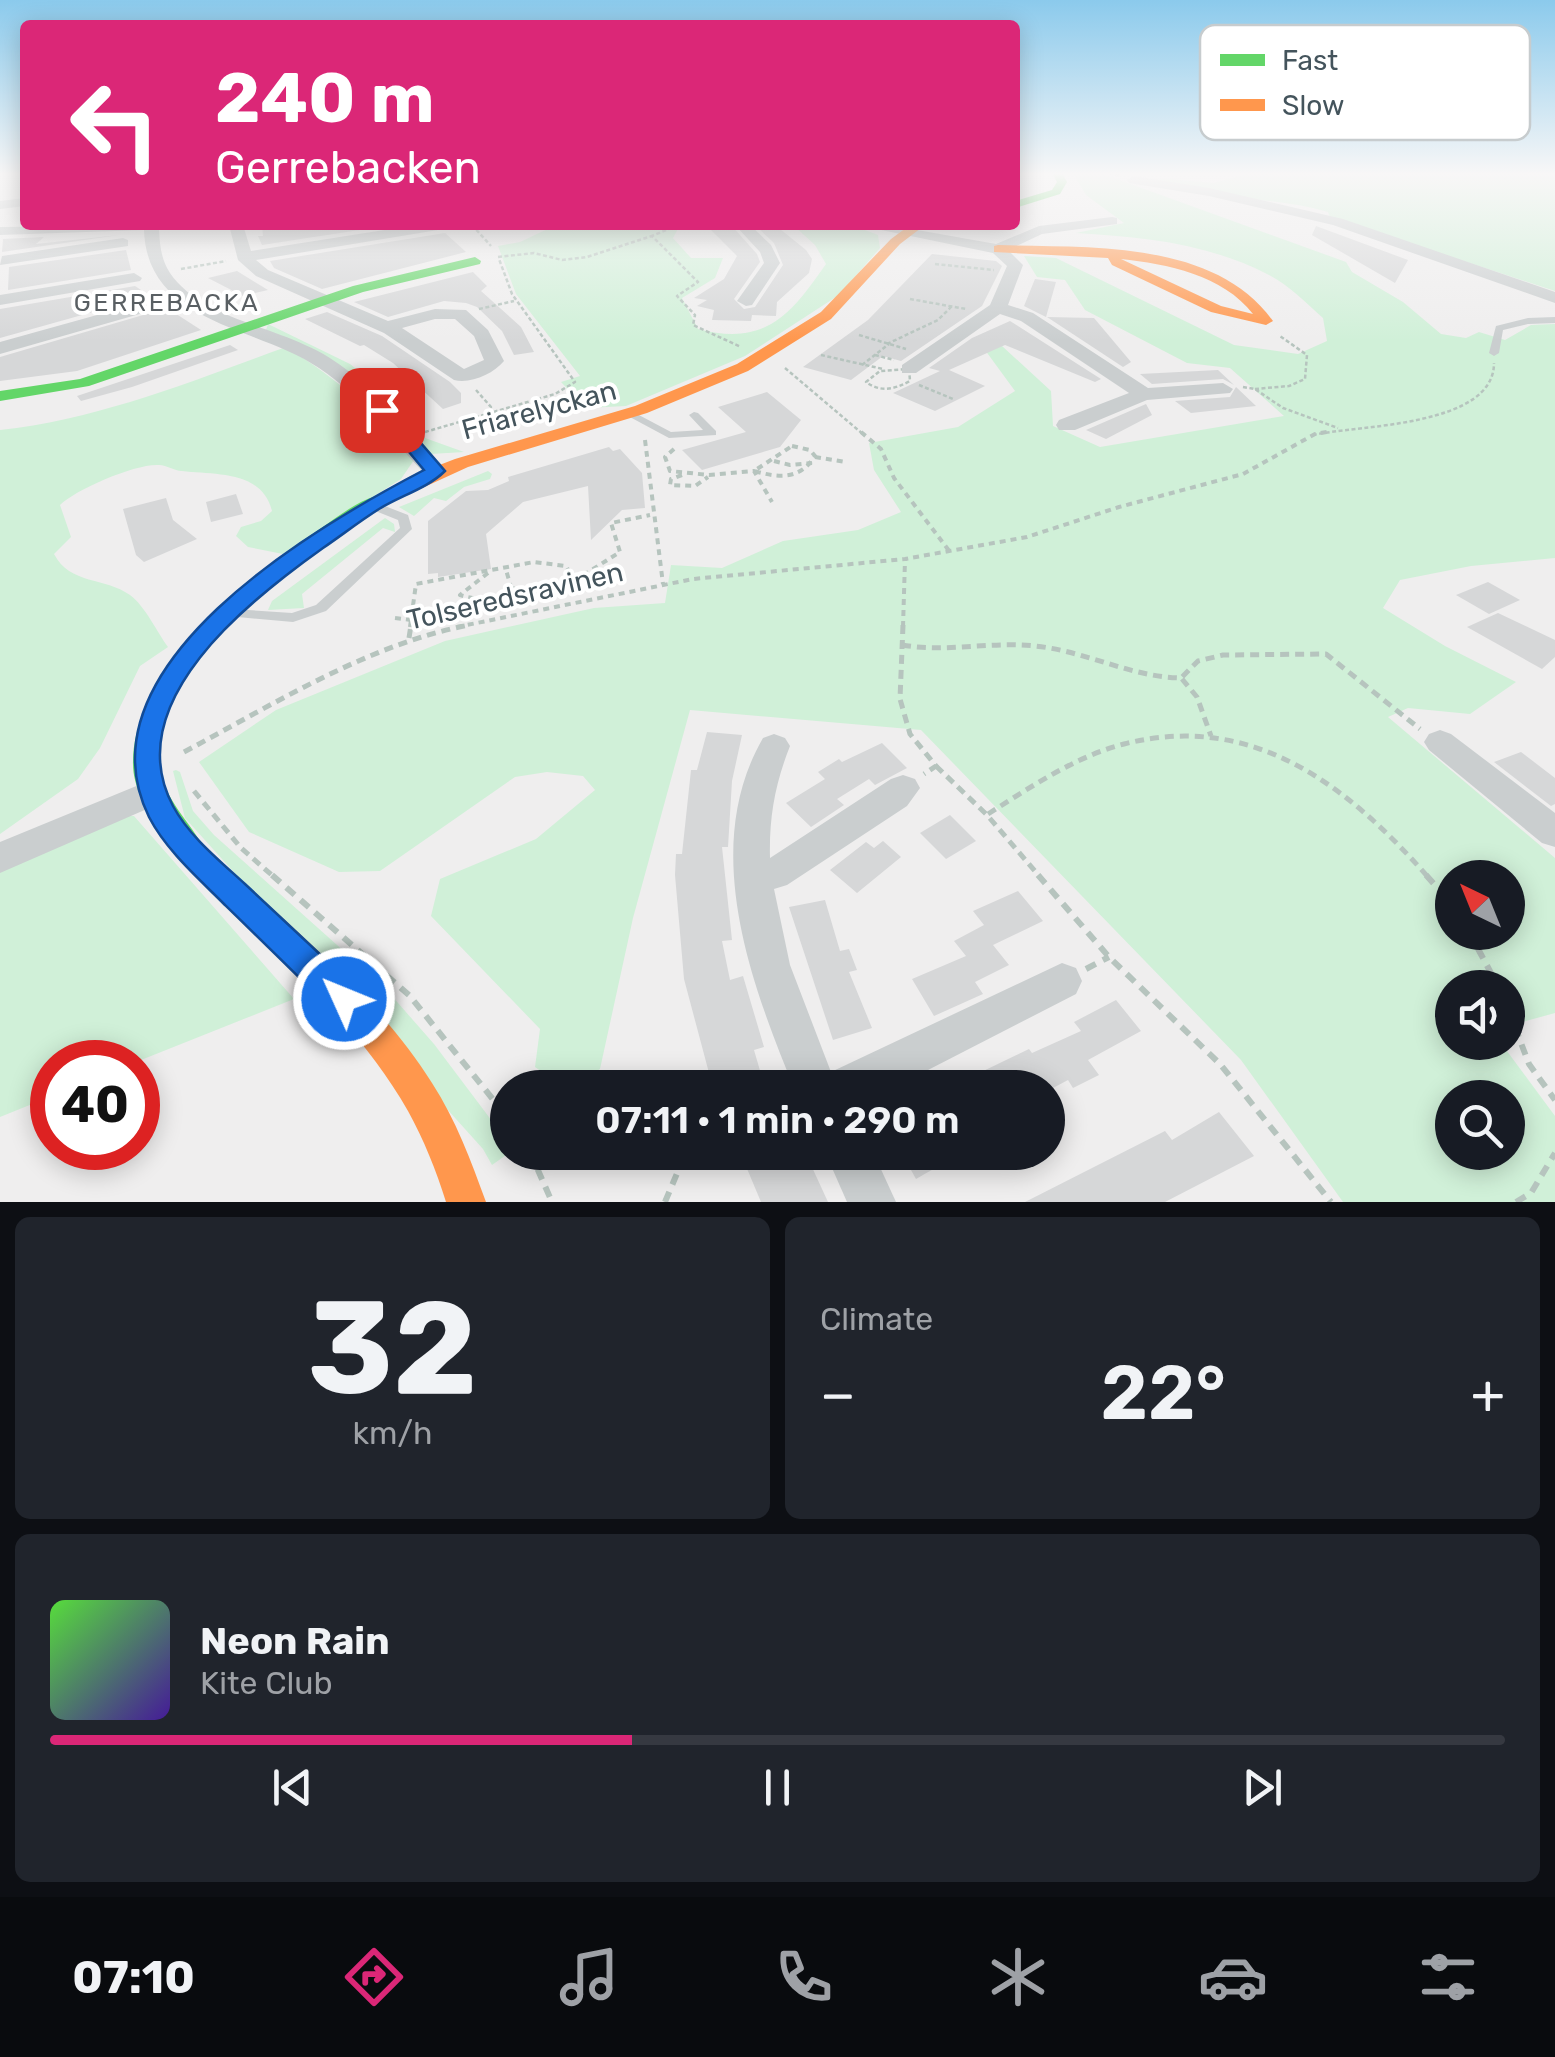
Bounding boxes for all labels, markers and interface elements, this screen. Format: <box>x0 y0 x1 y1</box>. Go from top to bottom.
legend <box>1200 25 1530 140</box>
text: Fast <box>1282 44 1338 77</box>
text: 240 m <box>215 57 435 140</box>
icon: left <box>50 60 180 190</box>
text: Slow <box>1282 89 1344 122</box>
text: Gerrebacken <box>215 141 481 194</box>
district label: GERREBACKA <box>74 288 260 317</box>
pin <box>340 368 425 453</box>
street label: Friarelyckan <box>458 374 620 446</box>
icon: arrive <box>355 383 410 438</box>
street label: Tolseredsravinen <box>404 555 626 637</box>
north arrow <box>1435 860 1525 950</box>
map controls <box>1435 860 1525 1170</box>
position arrow <box>292 947 396 1051</box>
button: sound <box>1435 970 1525 1060</box>
speed limit sign: 40 <box>30 1040 160 1170</box>
button: search <box>1435 1080 1525 1170</box>
text: 07:11 · 1 min · 290 m <box>595 1097 960 1143</box>
text: 32 <box>307 1271 478 1426</box>
text: Climate <box>820 1300 933 1338</box>
text: 22° <box>1101 1349 1226 1438</box>
text: − <box>820 1362 856 1427</box>
text: + <box>1471 1362 1505 1427</box>
text: km/h <box>353 1414 432 1452</box>
text: Neon Rain <box>200 1618 390 1664</box>
text: Kite Club <box>200 1664 333 1702</box>
icon: previous <box>265 1760 320 1815</box>
icon: pause <box>750 1760 805 1815</box>
icon: next <box>1235 1760 1290 1815</box>
icon: directions <box>339 1942 409 2012</box>
icon: music <box>554 1942 624 2012</box>
icon: phone <box>769 1942 839 2012</box>
icon: climate <box>983 1942 1053 2012</box>
icon: car <box>1198 1942 1268 2012</box>
icon: filters <box>1413 1942 1483 2012</box>
text: 07:10 <box>72 1951 195 2004</box>

